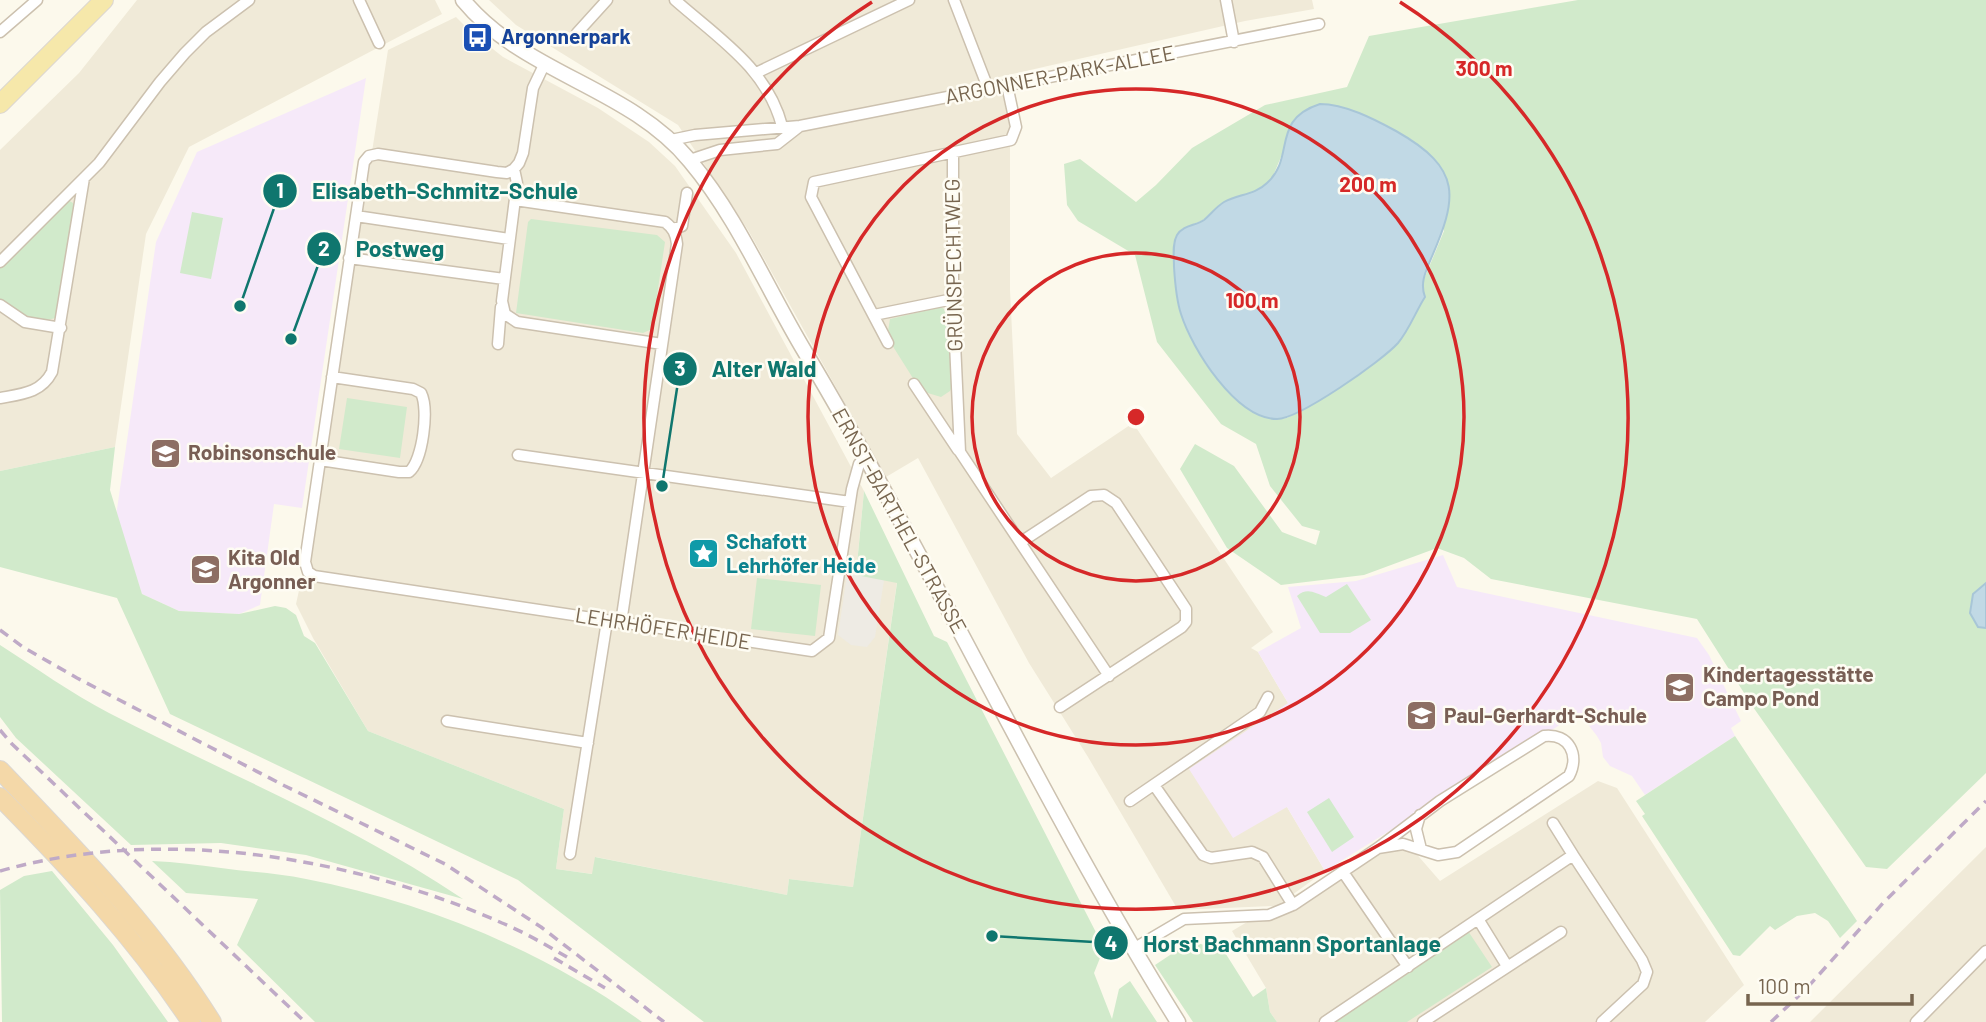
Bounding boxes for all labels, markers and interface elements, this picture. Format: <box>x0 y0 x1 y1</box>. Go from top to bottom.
bus stop icon: Argonnerpark <box>461 20 495 54</box>
place label: Argonnerpark <box>501 23 631 48</box>
street label: ARGONNER-PARK-ALLEE <box>943 39 1177 108</box>
text: 300 m <box>1455 55 1513 80</box>
callout: Elisabeth-Schmitz-Schule <box>263 169 592 213</box>
text: 200 m <box>1339 171 1397 196</box>
text: Elisabeth-Schmitz-Schule <box>312 176 578 204</box>
text: 1 <box>276 177 284 202</box>
street label: GRÜNSPECHTWEG <box>938 178 967 352</box>
callout: Postweg <box>306 227 458 271</box>
text: Postweg <box>356 234 444 262</box>
text: 2 <box>318 235 330 260</box>
text: 100 m <box>1225 287 1279 312</box>
callout: Alter Wald <box>663 347 831 391</box>
text: Alter Wald <box>711 354 817 382</box>
text: 3 <box>674 355 686 380</box>
street label: ERNST-BARTHEL-STRASSE <box>828 403 973 637</box>
centre of rings <box>1124 405 1148 429</box>
school or university icon: Robinsonschule <box>148 436 182 470</box>
place label: Robinsonschule <box>188 439 336 464</box>
place label: Schafott Lehrhöfer Heide <box>726 528 876 577</box>
place icon: Schafott Lehrhöfer Heide <box>686 537 720 571</box>
place label: Kita Old Argonner <box>228 544 315 593</box>
school or university icon: Kita Old Argonner <box>188 553 222 587</box>
street label: LEHRHÖFER HEIDE <box>574 601 753 654</box>
place label: Kindertagesstätte Campo Pond <box>1703 661 1874 710</box>
school or university icon: Kindertagesstätte Campo Pond <box>1663 670 1697 704</box>
school or university icon: Paul-Gerhardt-Schule <box>1404 699 1438 733</box>
place label: Paul-Gerhardt-Schule <box>1444 702 1647 727</box>
callout: Horst Bachmann Sportanlage <box>1094 921 1455 965</box>
text: Horst Bachmann Sportanlage <box>1143 929 1441 957</box>
text: 4 <box>1105 930 1117 955</box>
scale bar <box>1748 962 1912 1006</box>
text: 100 m <box>1758 973 1811 998</box>

